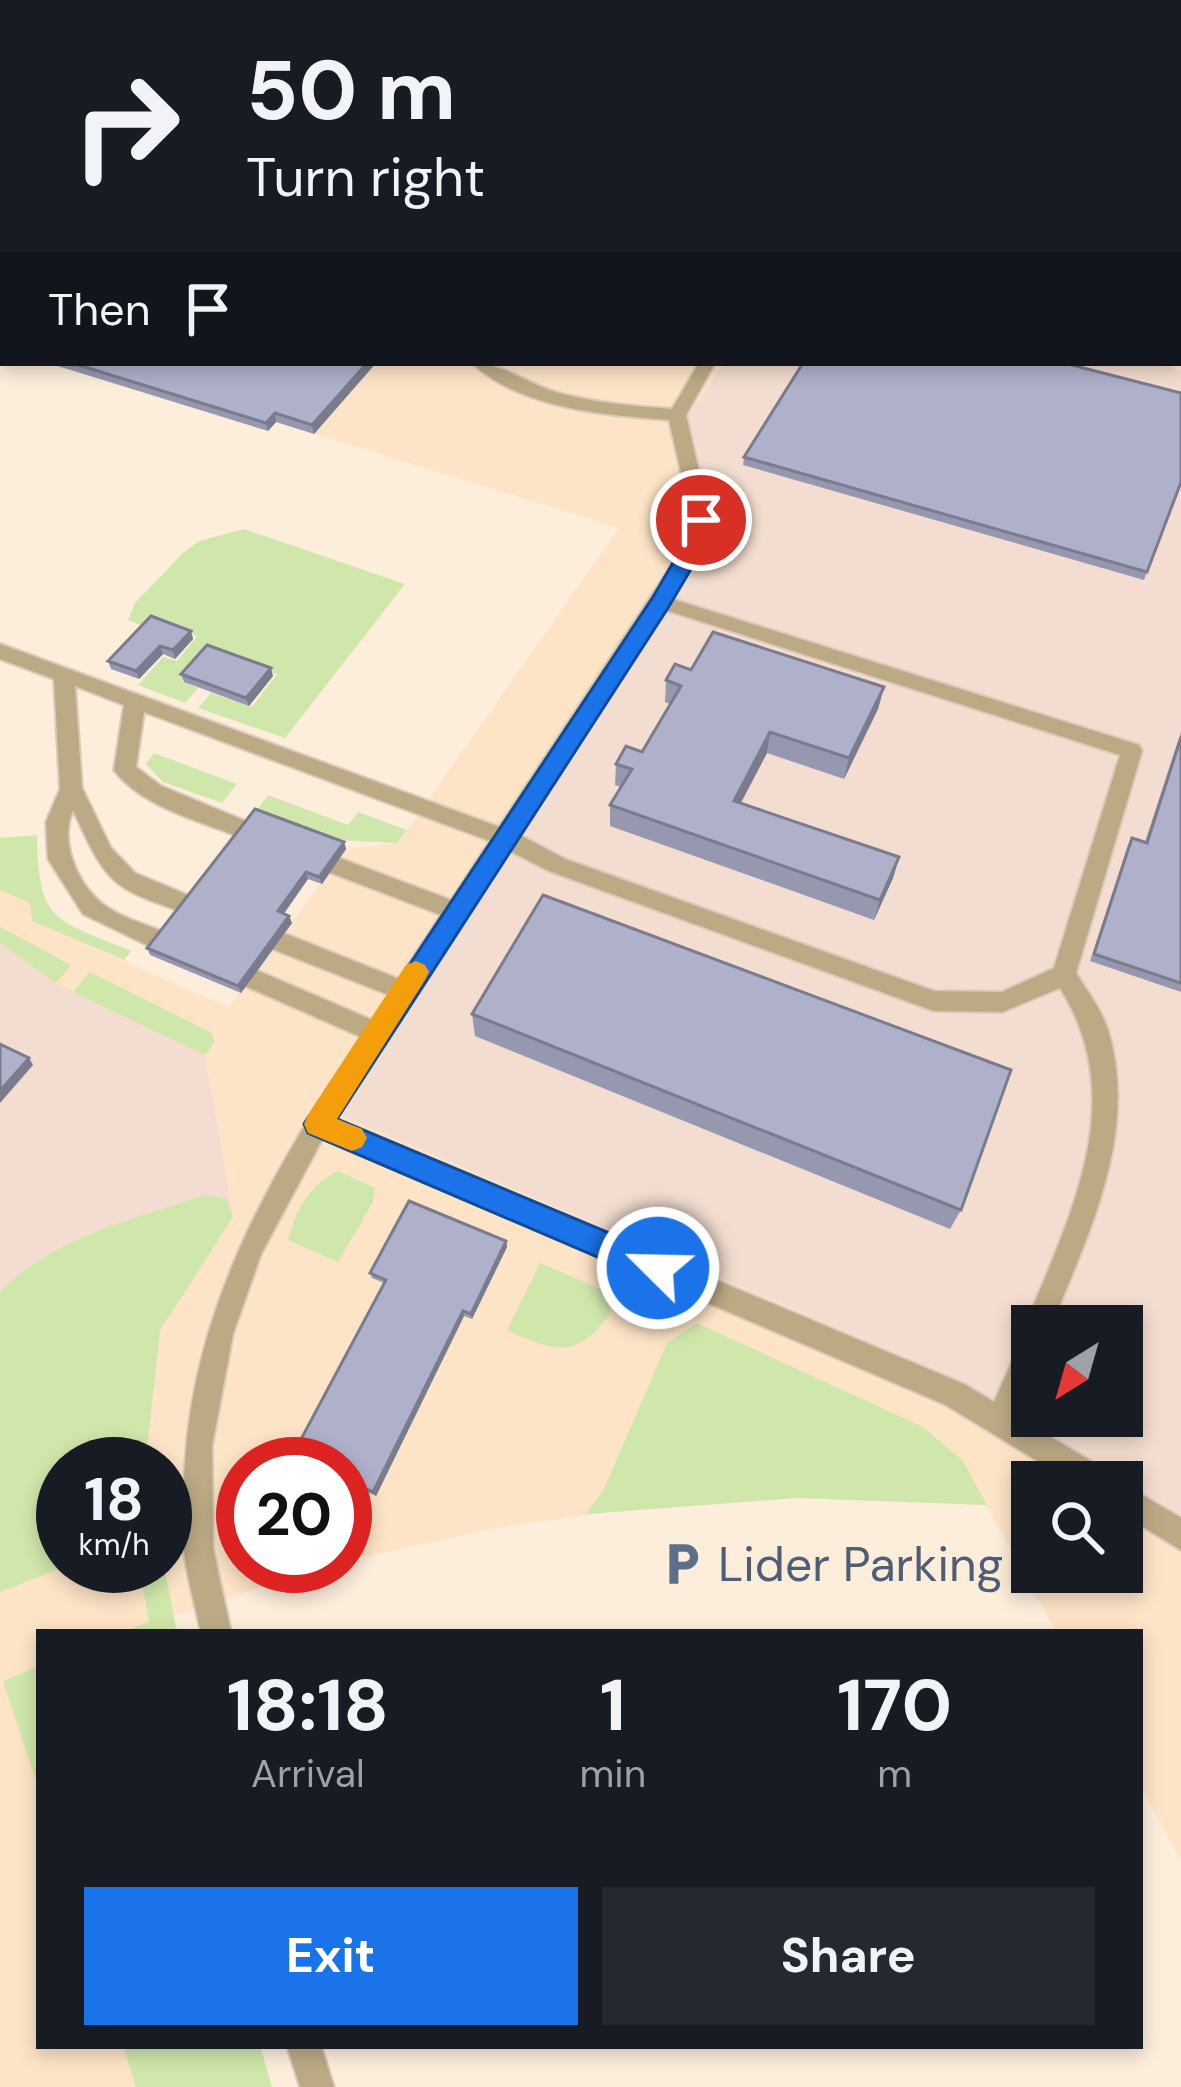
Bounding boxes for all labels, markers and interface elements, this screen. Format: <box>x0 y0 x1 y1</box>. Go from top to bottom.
text: 50 m <box>246 36 456 145</box>
icon: right <box>48 48 204 204</box>
text: Turn right <box>246 142 485 213</box>
icon: arrive <box>175 276 241 342</box>
text: Then <box>48 280 151 339</box>
pin <box>650 469 752 571</box>
icon: arrive <box>668 487 734 553</box>
position arrow <box>595 1205 721 1331</box>
north arrow <box>1011 1305 1143 1437</box>
map controls <box>1011 1305 1143 1593</box>
speed limit sign: 20 <box>216 1437 372 1593</box>
text: 18 <box>84 1460 144 1539</box>
button: search <box>1011 1461 1143 1593</box>
text: km/h <box>79 1525 149 1564</box>
place label: Lider Parking <box>718 1533 1003 1596</box>
parking icon: Lider Parking <box>657 1539 707 1589</box>
text: 18:18 <box>227 1659 389 1752</box>
text: 1 <box>600 1659 626 1752</box>
text: 170 <box>837 1659 952 1752</box>
text: Arrival <box>251 1748 365 1799</box>
text: min <box>580 1748 646 1799</box>
text: m <box>877 1748 912 1799</box>
button: Exit <box>84 1887 578 2025</box>
button: Share <box>602 1887 1095 2025</box>

